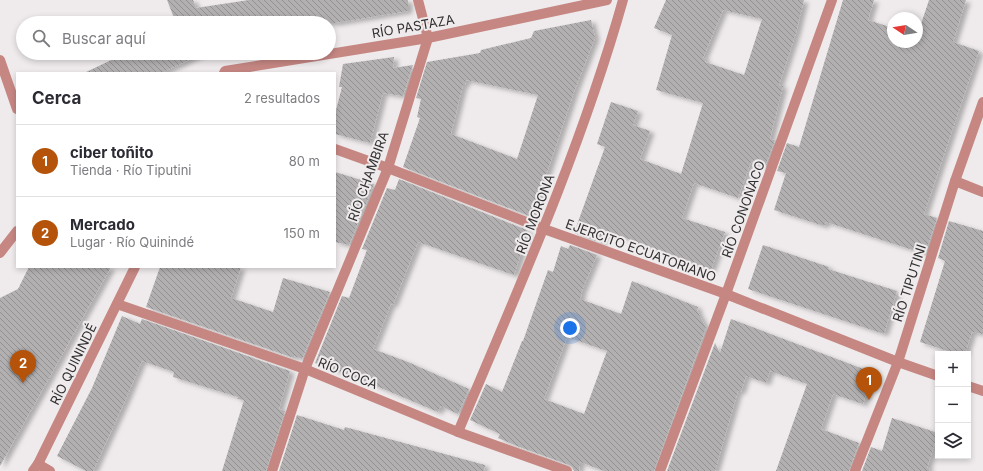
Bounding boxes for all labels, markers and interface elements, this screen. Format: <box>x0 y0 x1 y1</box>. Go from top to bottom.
street label: RÍO PASTAZA <box>370 11 456 41</box>
north arrow <box>887 12 923 48</box>
search box <box>16 16 336 60</box>
icon: search <box>30 27 52 49</box>
text: Buscar aquí <box>62 29 146 48</box>
text: Cerca <box>32 88 81 108</box>
text: 2 resultados <box>244 90 320 106</box>
street label: RÍO CHAMBIRA <box>344 129 392 223</box>
text: ciber toñito <box>70 143 153 162</box>
text: 1 <box>42 153 48 169</box>
text: 80 m <box>289 153 320 169</box>
street label: RÍO CONONACO <box>718 158 768 260</box>
text: Tienda · Río Tiputini <box>70 162 192 178</box>
street label: RÍO MORONA <box>512 172 558 256</box>
text: Mercado <box>70 215 135 234</box>
street label: EJERCITO ECUATORIANO <box>564 215 719 285</box>
text: 2 <box>41 225 49 241</box>
text: 150 m <box>284 225 320 241</box>
text: Lugar · Río Quinindé <box>70 234 194 250</box>
street label: RÍO TIPUTINI <box>889 242 929 324</box>
your location <box>560 318 580 338</box>
street label: RÍO QUININDÉ <box>46 321 100 407</box>
pin: 2 <box>10 350 36 383</box>
map controls <box>935 351 971 459</box>
button: + <box>935 351 971 387</box>
street label: RÍO COCA <box>316 354 380 392</box>
pin: 1 <box>856 367 882 400</box>
button: − <box>935 387 971 423</box>
button: layers <box>935 423 971 459</box>

